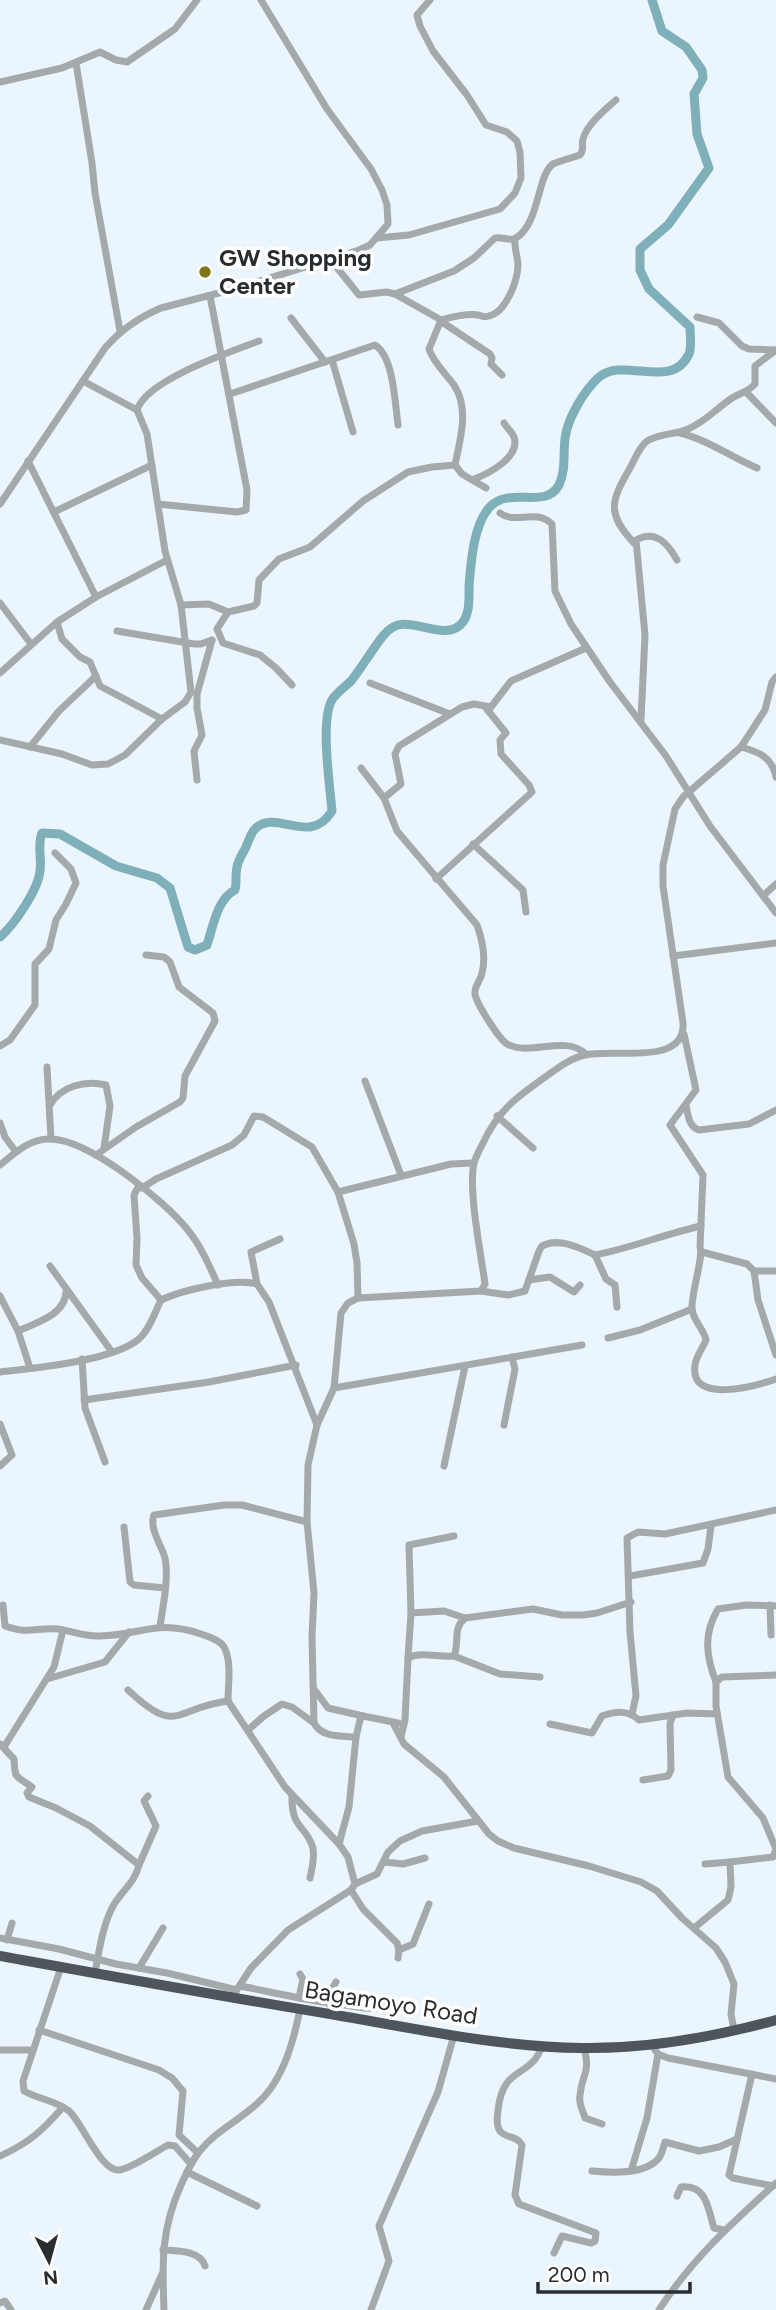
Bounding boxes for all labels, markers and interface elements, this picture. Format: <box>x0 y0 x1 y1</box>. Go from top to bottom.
place label: GW Shopping Center <box>219 243 372 300</box>
marker: GW Shopping Center <box>197 264 213 280</box>
street label: Bagamoyo Road <box>303 1975 480 2030</box>
north arrow <box>14 2226 84 2296</box>
scale bar <box>538 2250 690 2294</box>
text: 200 m <box>548 2262 610 2287</box>
text: N <box>42 2265 59 2290</box>

